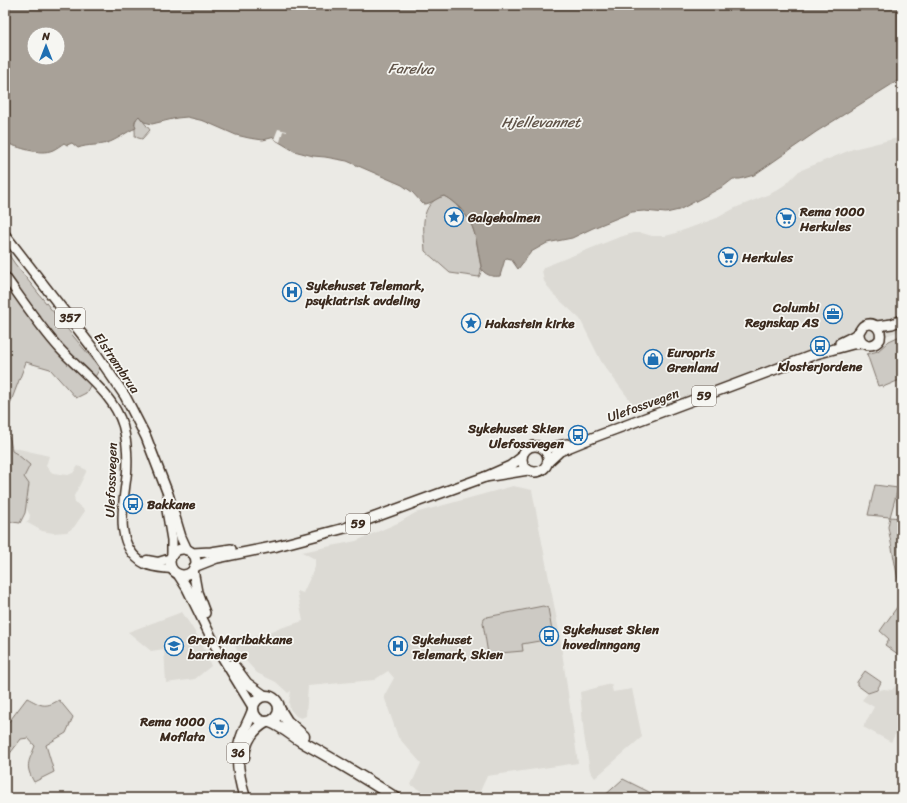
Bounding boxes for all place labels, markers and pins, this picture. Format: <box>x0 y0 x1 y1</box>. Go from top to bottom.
place label: Rema 1000 Herkules <box>799 200 865 238</box>
place icon: Galgeholmen <box>443 206 465 228</box>
place label: Galgeholmen <box>467 206 541 229</box>
supermarket icon: Rema 1000 Herkules <box>775 207 797 229</box>
supermarket icon: Herkules <box>717 246 739 268</box>
place label: Herkules <box>741 246 794 269</box>
place label: Sykehuset Telemark, psykiatrisk avdeling <box>305 274 425 312</box>
hospital icon: Sykehuset Telemark, psykiatrisk avdeling <box>281 281 303 303</box>
place label: Columbi Regnskap AS <box>744 296 820 334</box>
office icon: Columbi Regnskap AS <box>822 303 844 325</box>
place icon: Hakastein kirke <box>460 312 482 334</box>
place label: Hakastein kirke <box>484 312 575 335</box>
bus stop icon: Klosterjordene <box>809 335 831 357</box>
place label: Europris Grenland <box>666 341 719 379</box>
shop icon: Europris Grenland <box>642 348 664 370</box>
place label: Klosterjordene <box>777 355 863 378</box>
place label: Sykehuset Skien Ulefossvegen <box>467 417 565 455</box>
bus stop icon: Sykehuset Skien Ulefossvegen <box>567 424 589 446</box>
bus stop icon: Bakkane <box>122 493 144 515</box>
place label: Bakkane <box>147 493 196 516</box>
place label: Sykehuset Skien hovedinngang <box>562 618 660 656</box>
bus stop icon: Sykehuset Skien hovedinngang <box>538 625 560 647</box>
place label: Grep Maribakkane barnehage <box>187 628 293 666</box>
place label: Sykehuset Telemark, Skien <box>411 628 504 666</box>
school or university icon: Grep Maribakkane barnehage <box>163 635 185 657</box>
hospital icon: Sykehuset Telemark, Skien <box>387 635 409 657</box>
place label: Rema 1000 Moflata <box>139 710 205 748</box>
supermarket icon: Rema 1000 Moflata <box>208 717 230 739</box>

